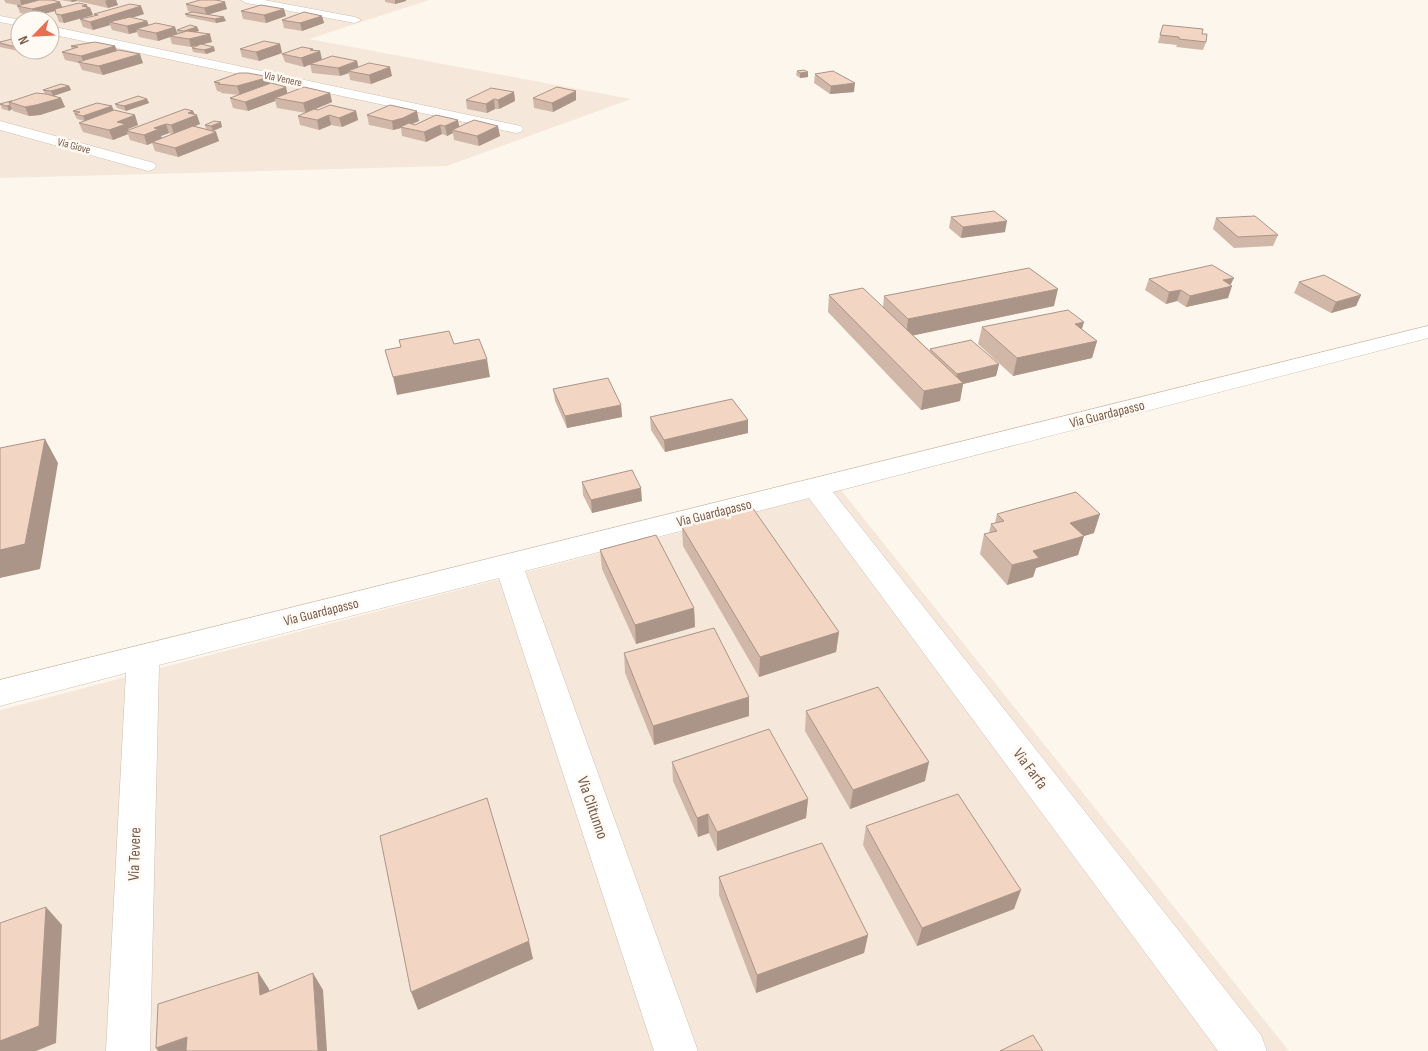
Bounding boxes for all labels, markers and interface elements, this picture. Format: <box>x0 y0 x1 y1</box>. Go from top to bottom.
north arrow <box>10 10 60 60</box>
text: N <box>14 33 33 47</box>
street label: Via Venere <box>263 69 303 89</box>
street label: Via Giove <box>56 135 92 157</box>
street label: Via Guardapasso <box>1068 396 1146 432</box>
street label: Via Guardapasso <box>675 495 753 531</box>
street label: Via Guardapasso <box>282 594 360 630</box>
street label: Via Farfa <box>1009 745 1051 793</box>
street label: Via Clitunno <box>572 774 612 842</box>
street label: Via Tevere <box>125 827 145 881</box>

